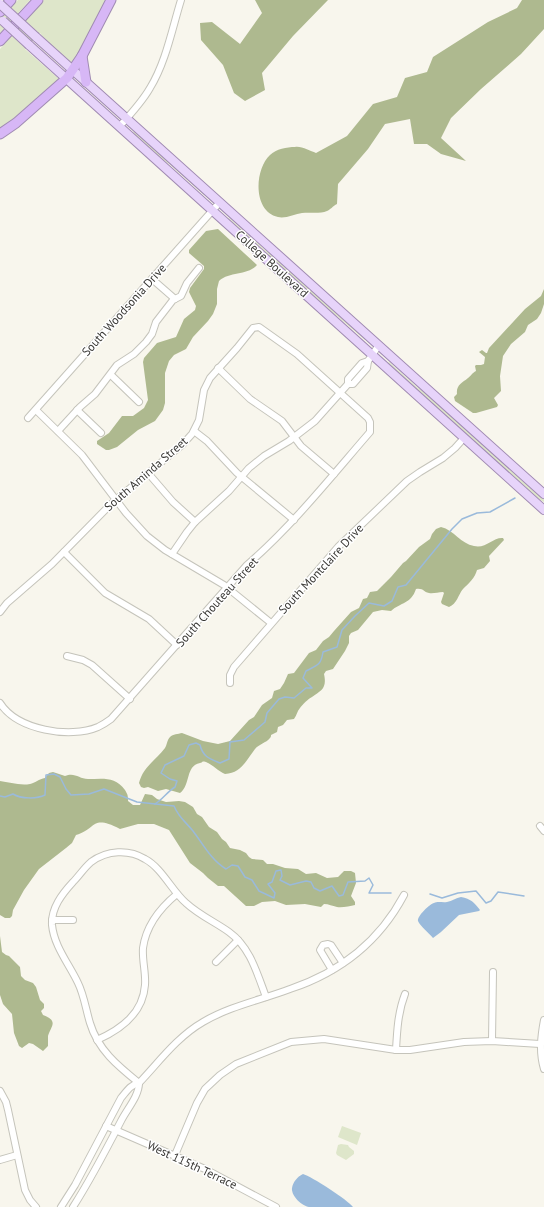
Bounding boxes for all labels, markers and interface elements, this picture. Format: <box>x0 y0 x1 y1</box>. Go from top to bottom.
street label: College Boulevard <box>233 227 312 300</box>
street label: South Woodsonia Drive <box>78 260 169 359</box>
street label: South Aminda Street <box>101 433 190 514</box>
street label: South Montclaire Drive <box>275 520 366 617</box>
street label: South Chouteau Street <box>172 554 261 650</box>
street label: West 115th Terrace <box>145 1137 240 1192</box>

